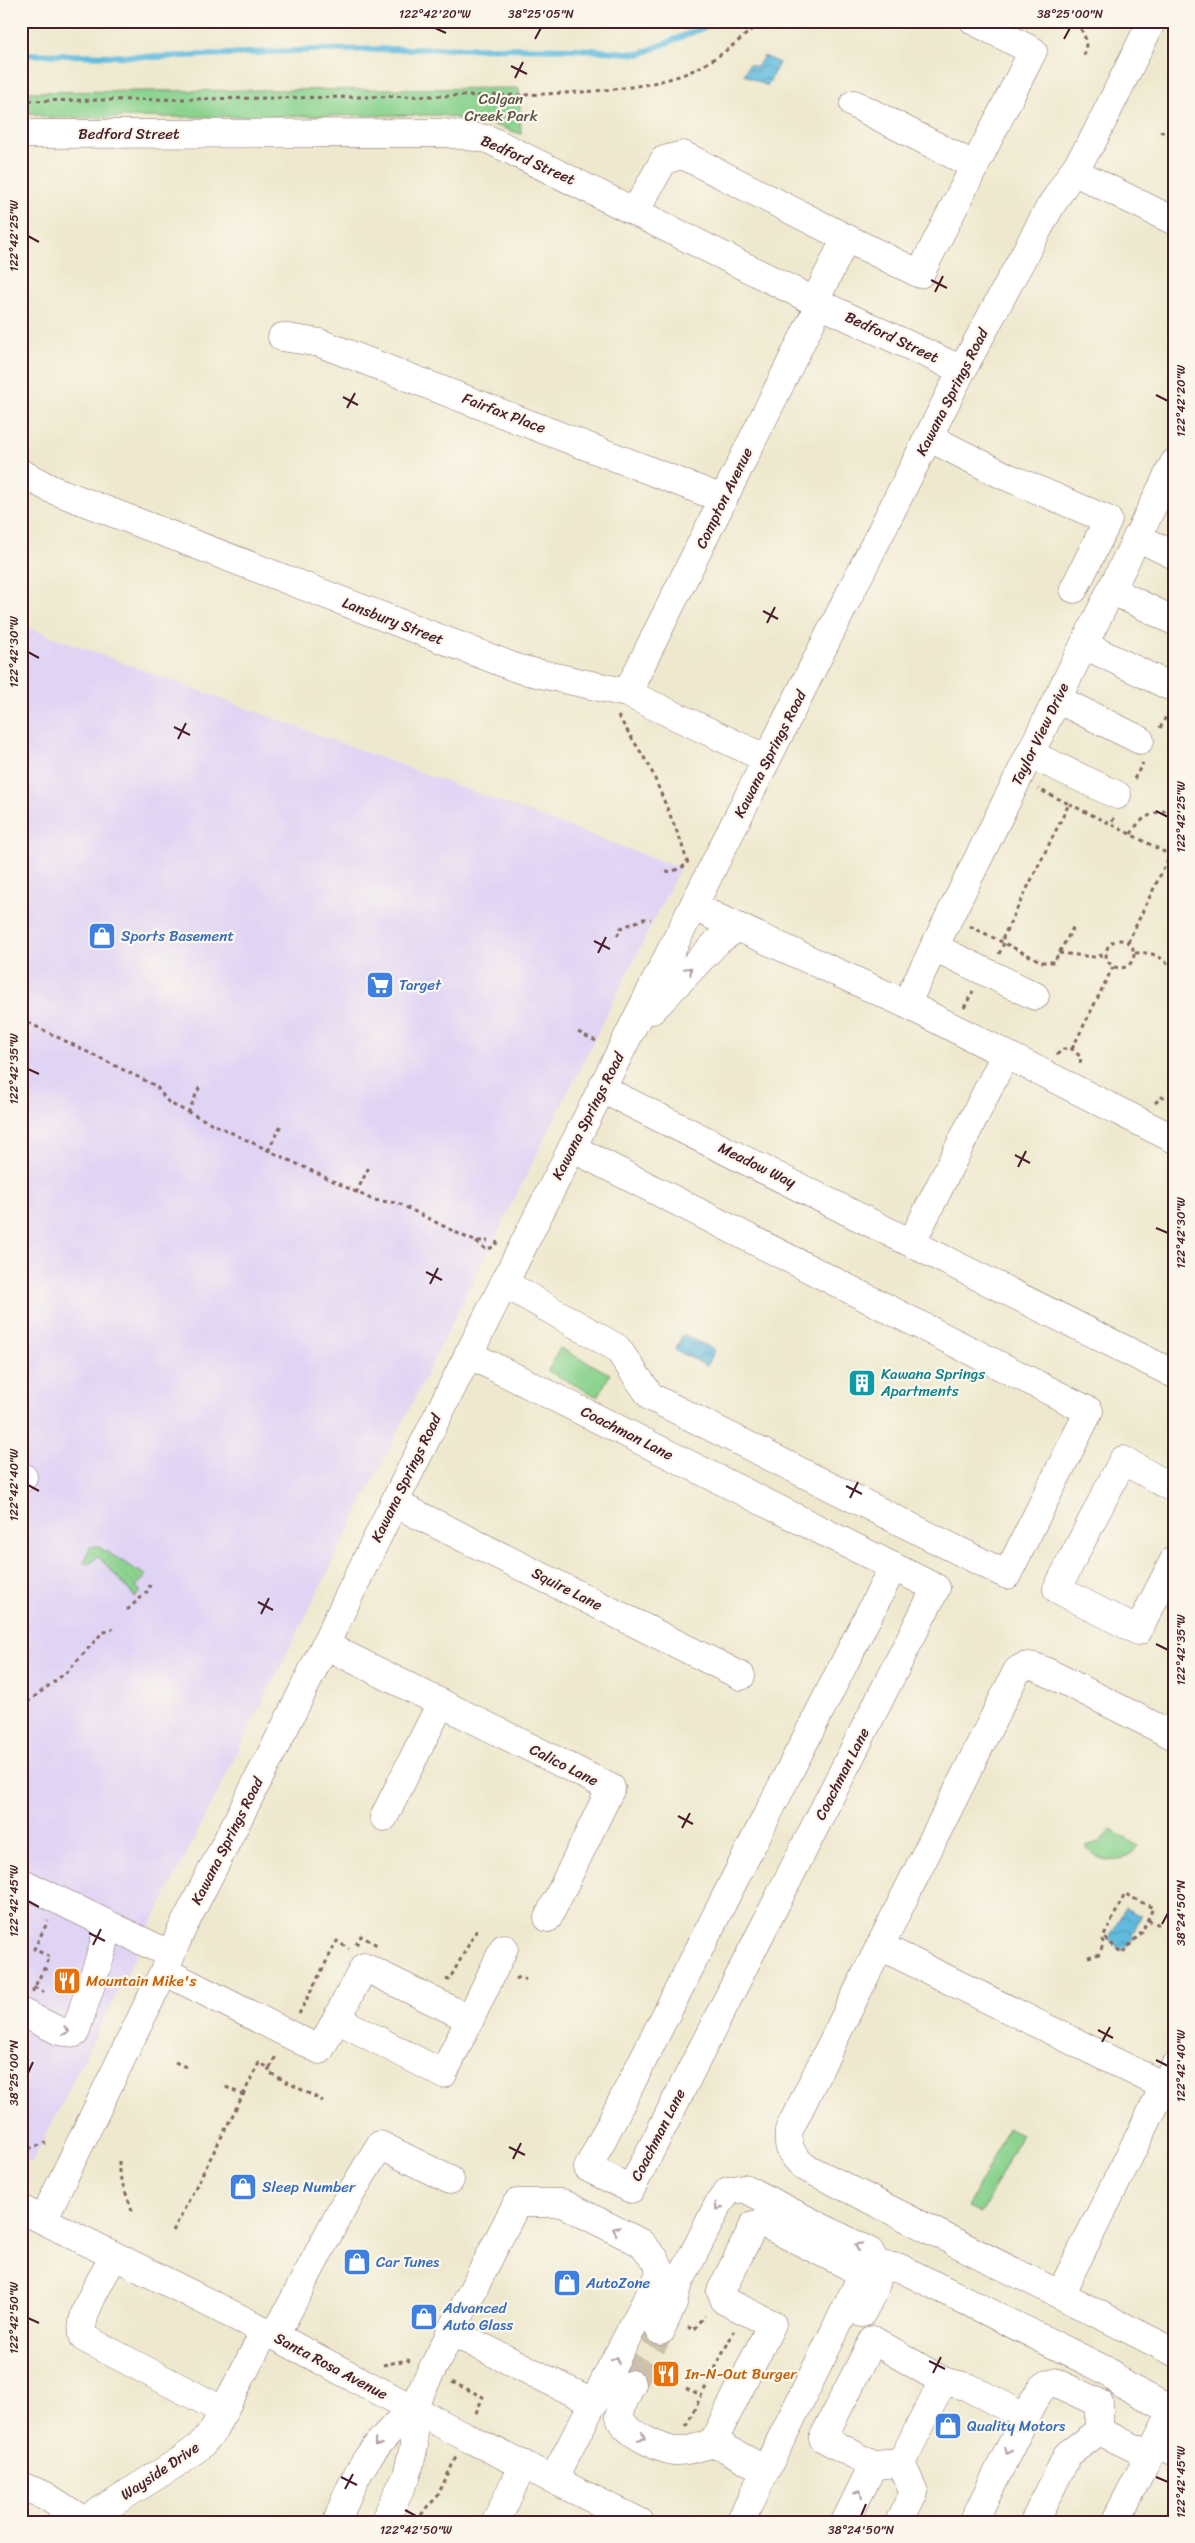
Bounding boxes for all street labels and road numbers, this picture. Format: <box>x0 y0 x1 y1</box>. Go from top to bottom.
street label: Bedford Street <box>78 121 180 147</box>
street label: Bedford Street <box>476 128 580 193</box>
street label: Bedford Street <box>841 304 944 370</box>
street label: Kawana Springs Road <box>909 323 996 460</box>
street label: Fairfax Place <box>458 385 550 441</box>
street label: Compton Avenue <box>688 443 760 553</box>
street label: Lansbury Street <box>338 590 448 652</box>
street label: Taylor View Drive <box>1004 678 1076 790</box>
street label: Kawana Springs Road <box>727 685 814 822</box>
street label: Kawana Springs Road <box>545 1047 632 1184</box>
street label: Meadow Way <box>714 1135 801 1195</box>
street label: Coachman Lane <box>576 1398 678 1468</box>
street label: Kawana Springs Road <box>364 1408 449 1547</box>
street label: Squire Lane <box>527 1560 607 1618</box>
street label: Coachman Lane <box>807 1723 877 1825</box>
street label: Calico Lane <box>525 1737 603 1794</box>
street label: Kawana Springs Road <box>184 1772 271 1909</box>
street label: Coachman Lane <box>623 2084 693 2186</box>
street label: Santa Rosa Avenue <box>269 2325 393 2407</box>
street label: Wayside Drive <box>115 2435 205 2507</box>

